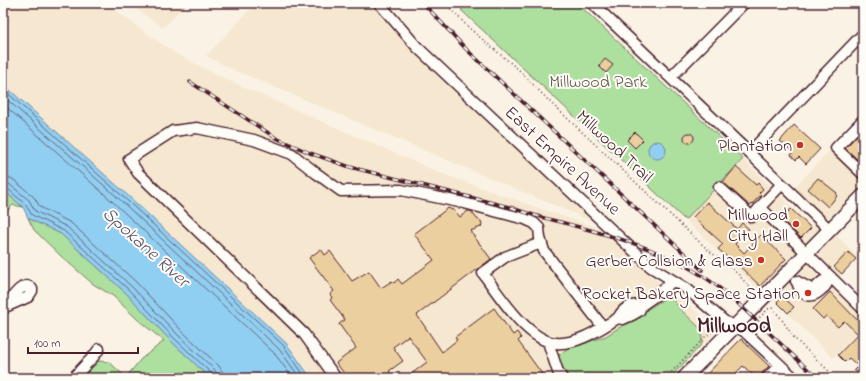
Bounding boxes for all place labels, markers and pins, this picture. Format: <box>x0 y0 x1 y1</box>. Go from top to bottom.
place label: Plantation <box>718 134 792 160</box>
marker: Plantation <box>795 140 805 150</box>
place label: Millwood City Hall <box>727 203 788 250</box>
marker: Millwood City Hall <box>791 219 801 229</box>
place label: Gerber Collsion & Glass <box>585 249 753 275</box>
marker: Gerber Collsion & Glass <box>756 255 766 265</box>
place label: Rocket Bakery Space Station <box>582 282 800 308</box>
marker: Rocket Bakery Space Station <box>803 288 813 298</box>

